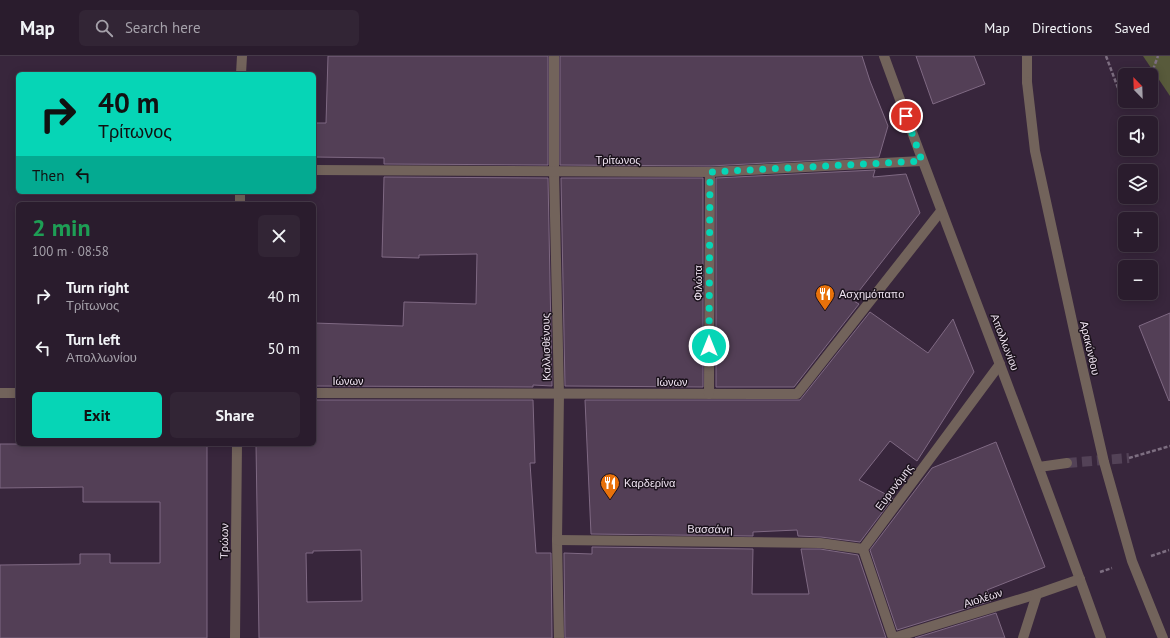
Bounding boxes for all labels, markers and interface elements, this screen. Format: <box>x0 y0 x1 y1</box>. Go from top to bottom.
search box <box>79 10 359 46</box>
text: Map <box>20 16 55 40</box>
icon: search <box>93 17 115 39</box>
text: Search here <box>125 18 201 37</box>
text: Map <box>984 19 1010 37</box>
text: Directions <box>1032 19 1092 37</box>
text: Saved <box>1114 19 1150 37</box>
north arrow <box>1118 68 1158 108</box>
map controls <box>1118 68 1158 300</box>
text: 40 m <box>98 84 159 121</box>
icon: right <box>32 88 84 140</box>
pin <box>889 99 923 133</box>
icon: arrive <box>895 105 917 127</box>
button: sound <box>1118 116 1158 156</box>
text: Τρίτωνος <box>98 120 172 143</box>
street label: Τρίτωνος <box>595 153 641 167</box>
icon: left <box>72 164 94 186</box>
button: layers <box>1118 164 1158 204</box>
text: Then <box>32 166 64 185</box>
text: 2 min <box>32 212 91 243</box>
button: + <box>1118 212 1158 252</box>
button: close <box>258 215 300 257</box>
text: 100 m · 08:58 <box>32 243 109 260</box>
button: − <box>1118 260 1158 300</box>
street label: Φιλώτα <box>691 265 705 301</box>
text: Turn right <box>66 278 129 297</box>
restaurant icon: Ασχημόπαπο <box>814 283 836 311</box>
icon: right <box>32 285 54 307</box>
text: 40 m <box>267 287 300 306</box>
place label: Ασχημόπαπο <box>839 287 904 301</box>
text: Τρίτωνος <box>66 297 119 314</box>
street label: Απολλωνίου <box>988 311 1022 373</box>
street label: Καλλισθένους <box>538 313 554 381</box>
street label: Αρακύνθου <box>1077 320 1103 376</box>
position arrow <box>688 325 730 367</box>
text: Turn left <box>66 330 120 349</box>
icon: left <box>32 337 54 359</box>
text: 50 m <box>267 339 300 358</box>
text: Απολλωνίου <box>66 349 137 366</box>
street label: Ιώνων <box>332 374 364 388</box>
street label: Ιώνων <box>656 375 688 389</box>
button: Exit <box>32 392 162 438</box>
button: Share <box>170 392 300 438</box>
street label: Ευρυνόμης <box>872 461 916 513</box>
restaurant icon: Καρδερίνα <box>599 472 621 500</box>
place label: Καρδερίνα <box>624 476 676 490</box>
street label: Βασσάνη <box>687 522 733 536</box>
street label: Τρώων <box>217 523 231 559</box>
street label: Αιολέων <box>962 585 1005 611</box>

